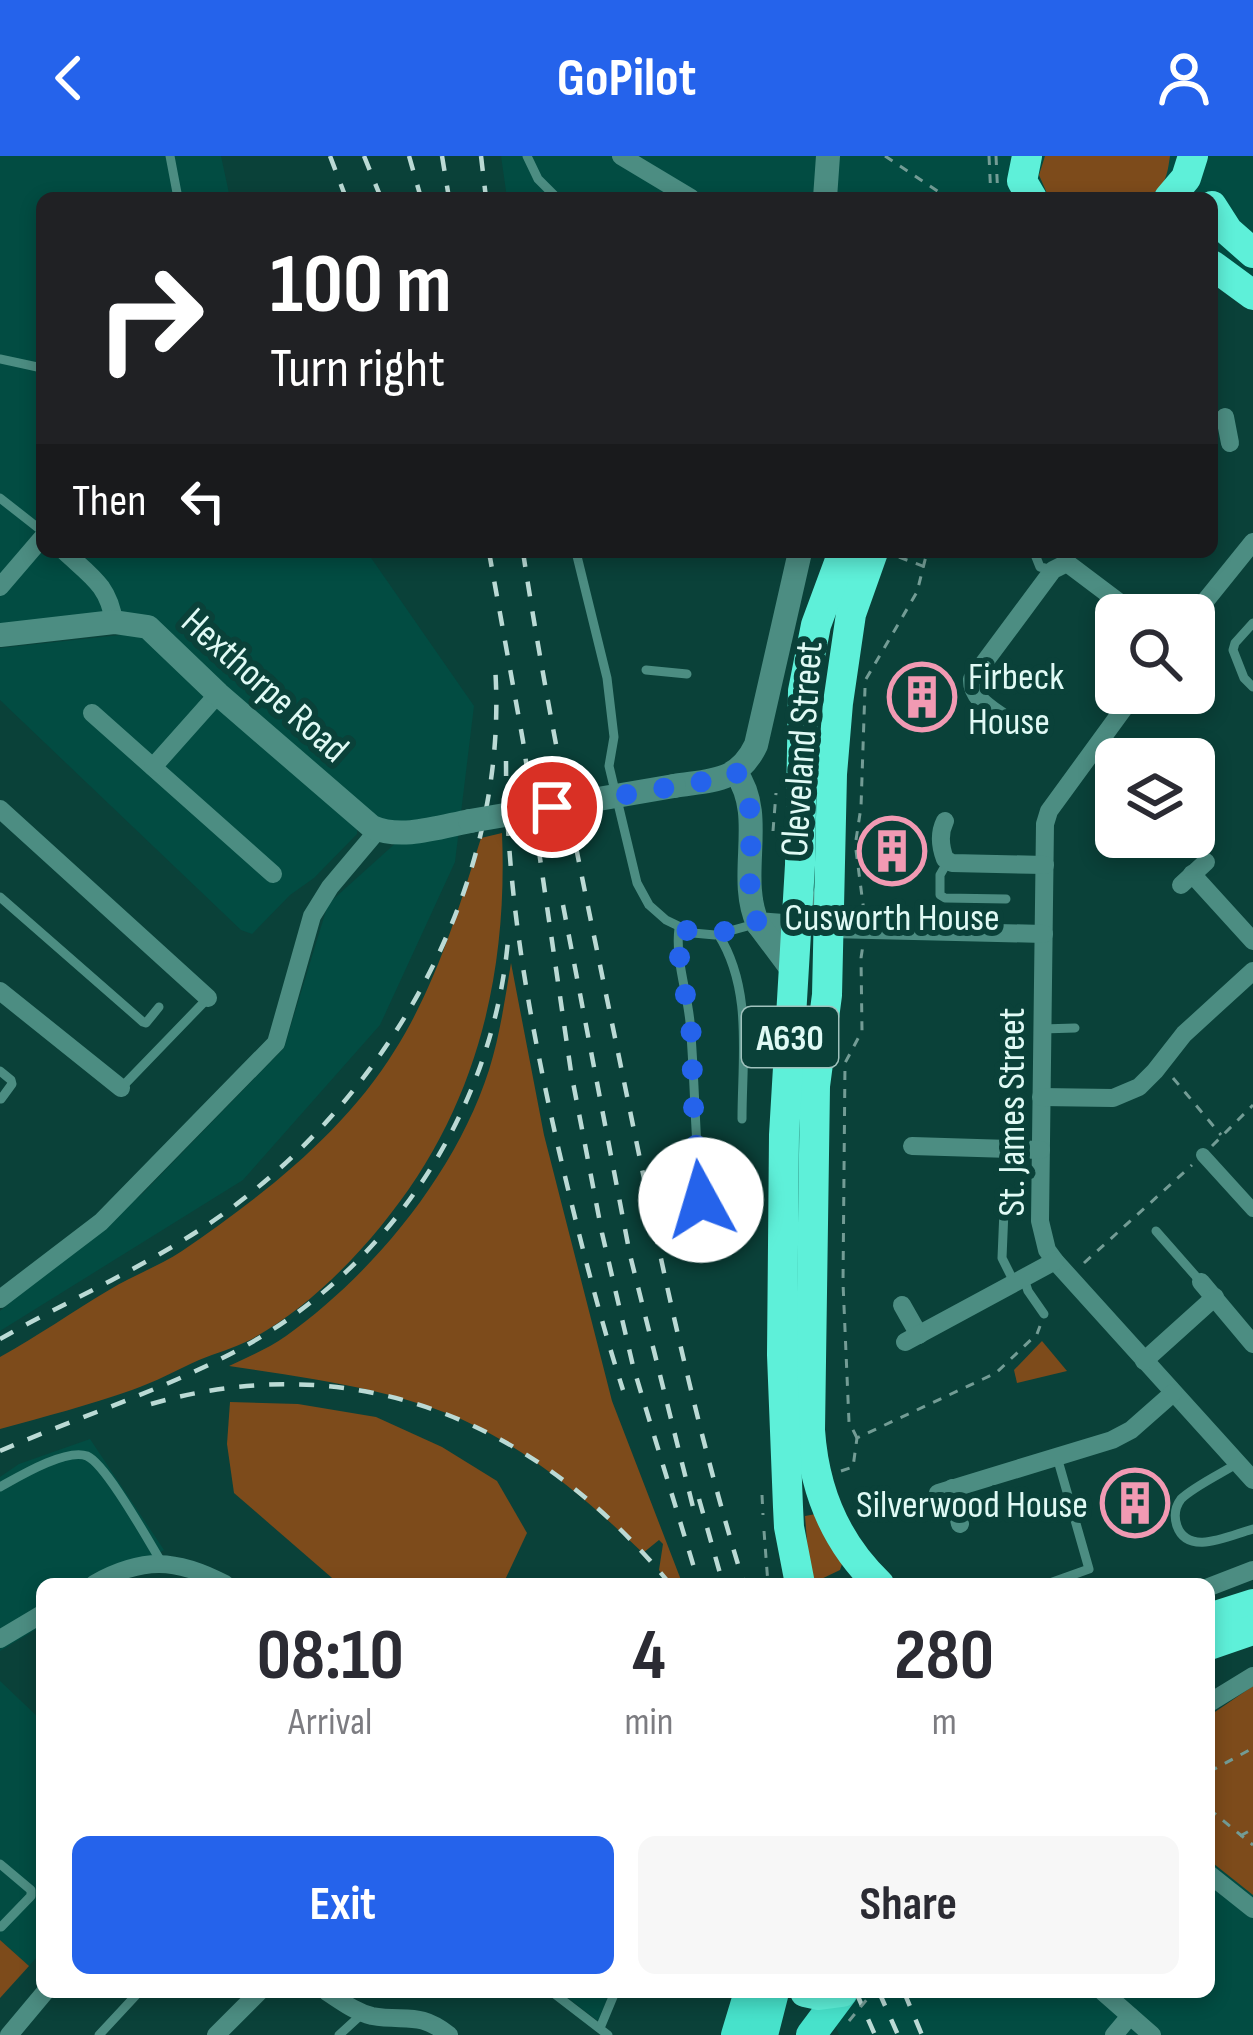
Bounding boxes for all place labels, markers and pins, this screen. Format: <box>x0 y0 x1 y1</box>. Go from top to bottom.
place label: Firbeck House <box>968 654 1064 746</box>
building icon: Firbeck House <box>887 662 957 732</box>
pin <box>501 756 603 858</box>
building icon: Cusworth House <box>857 816 927 886</box>
place label: Cusworth House <box>784 895 1000 942</box>
building icon: Silverwood House <box>1100 1468 1170 1538</box>
place label: Silverwood House <box>856 1482 1088 1529</box>

